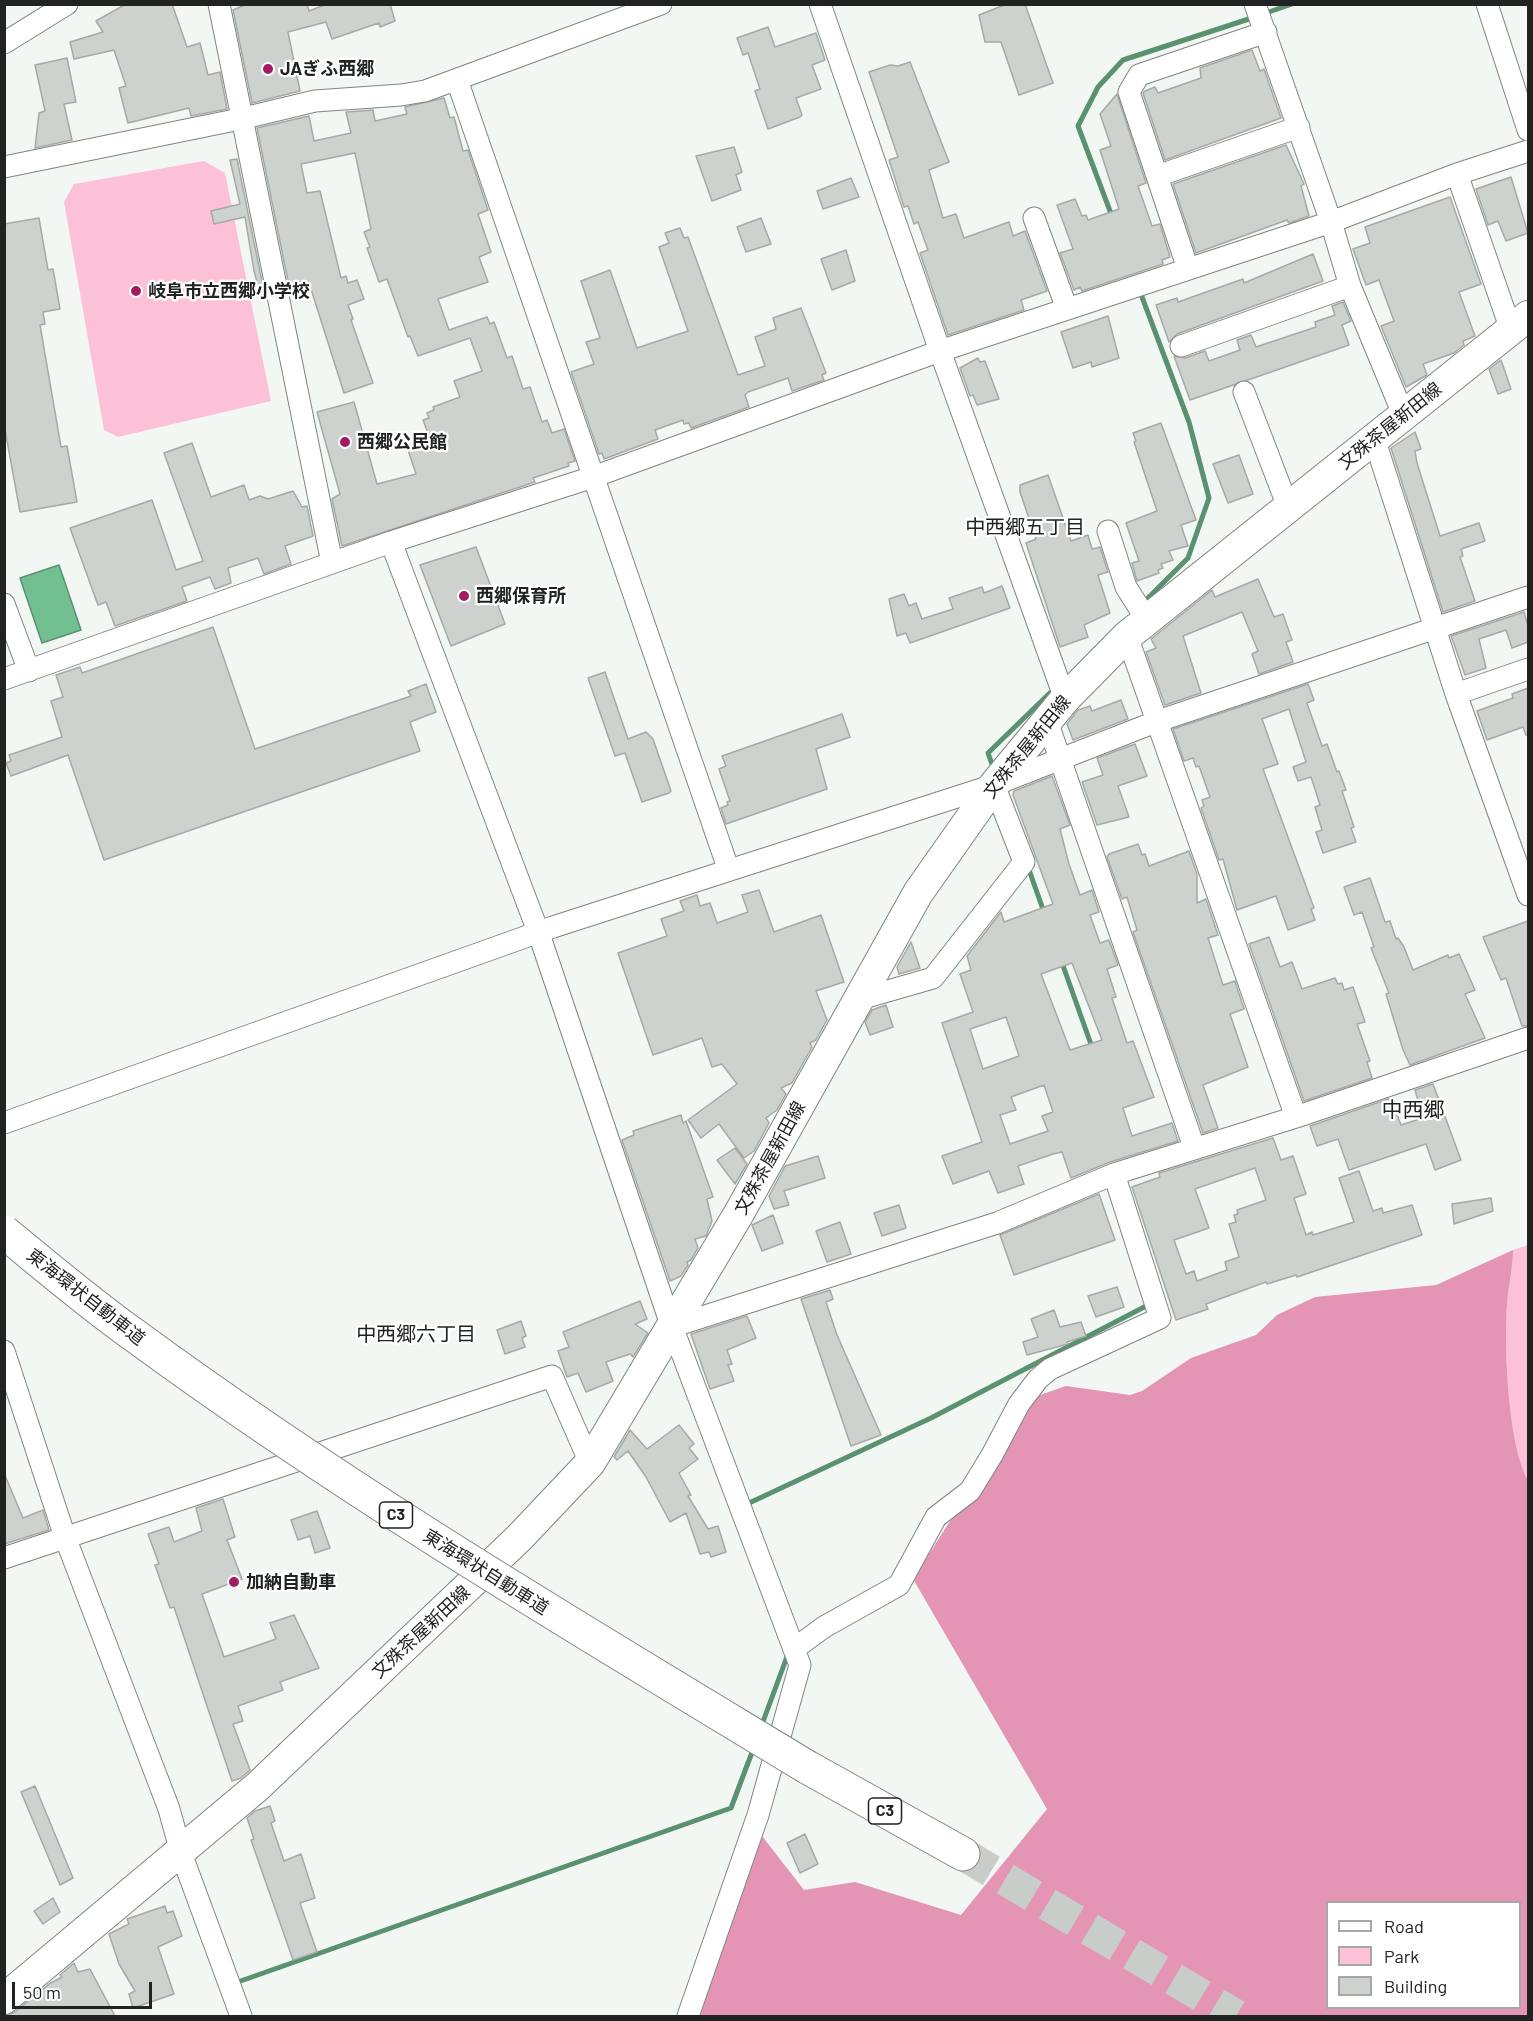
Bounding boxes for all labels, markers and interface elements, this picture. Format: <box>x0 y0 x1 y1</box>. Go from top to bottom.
place label: JAぎふ西郷 <box>280 58 374 80</box>
marker: JAぎふ西郷 <box>261 62 275 76</box>
place label: 岐阜市立西郷小学校 <box>148 280 310 302</box>
marker: 岐阜市立西郷小学校 <box>129 284 143 298</box>
street label: 文殊茶屋新田線 <box>1334 378 1446 474</box>
place label: 西郷公民館 <box>357 431 447 453</box>
marker: 西郷公民館 <box>338 435 352 449</box>
district label: 中西郷五丁目 <box>965 515 1085 539</box>
place label: 西郷保育所 <box>476 585 566 607</box>
marker: 西郷保育所 <box>457 589 471 603</box>
street label: 文殊茶屋新田線 <box>979 691 1075 803</box>
district label: 中西郷 <box>1382 1097 1444 1123</box>
street label: 文殊茶屋新田線 <box>730 1098 810 1218</box>
street label: 東海環状自動車道 <box>23 1244 149 1350</box>
district label: 中西郷六丁目 <box>356 1322 476 1346</box>
road number: C3 <box>380 1502 412 1528</box>
street label: 東海環状自動車道 <box>419 1525 553 1619</box>
place label: 加納自動車 <box>246 1571 336 1593</box>
marker: 加納自動車 <box>227 1575 241 1589</box>
street label: 文殊茶屋新田線 <box>368 1581 474 1683</box>
road number: C3 <box>868 1798 902 1824</box>
legend <box>1326 1901 1521 2009</box>
text: Road <box>1384 1915 1424 1937</box>
text: Park <box>1384 1945 1419 1967</box>
scale bar <box>15 1970 154 2008</box>
text: Building <box>1384 1975 1447 1997</box>
text: 50 m <box>23 1981 61 2003</box>

